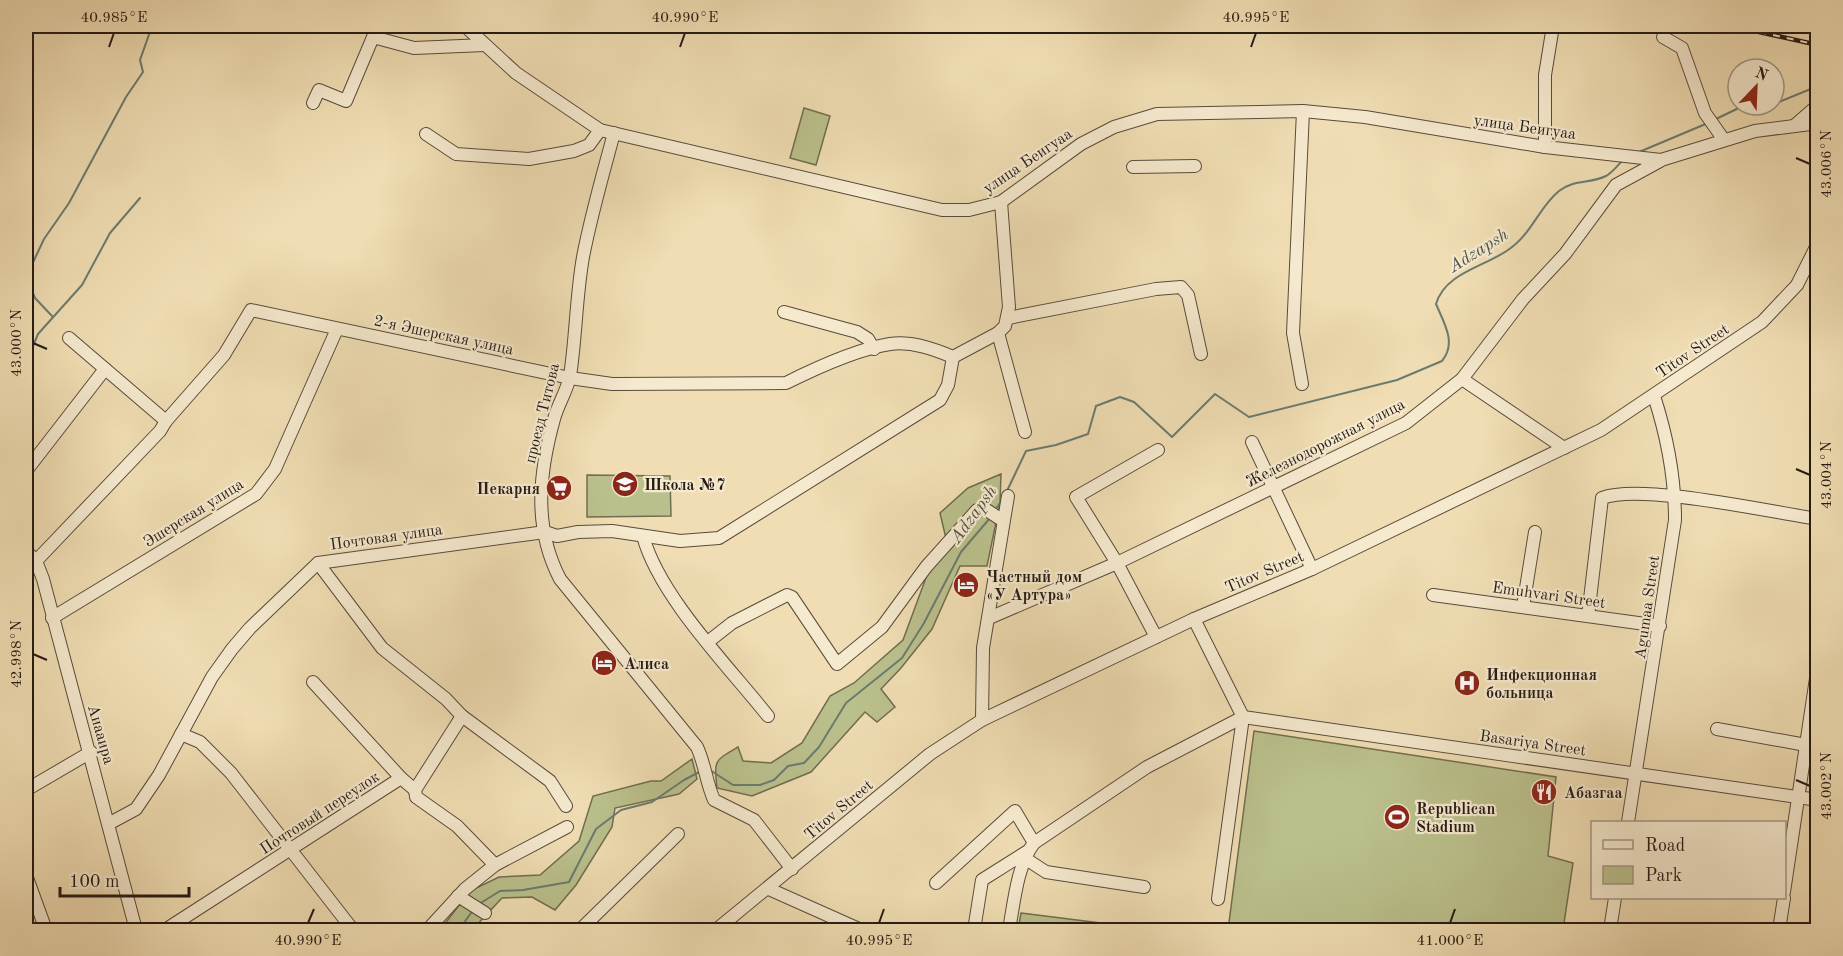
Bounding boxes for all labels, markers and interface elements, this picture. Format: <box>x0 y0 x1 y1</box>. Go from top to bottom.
text: 40.985°E <box>81 11 147 26</box>
text: 40.990°E <box>652 11 718 26</box>
text: 40.995°E <box>1223 11 1289 26</box>
north arrow <box>1726 57 1786 117</box>
text: N <box>1752 65 1771 85</box>
street label: улица Беигуаа <box>1472 113 1577 143</box>
street label: улица Беигуаа <box>981 126 1076 197</box>
text: 43.006°N <box>1820 130 1835 198</box>
water label: Adzapsh <box>1445 226 1512 277</box>
text: 43.000°N <box>10 309 25 377</box>
street label: 2-я Эшерская улица <box>372 313 515 359</box>
street label: Titov Street <box>1654 321 1733 382</box>
street label: проезд Титова <box>523 362 563 465</box>
street label: Железнодорожная улица <box>1244 397 1408 491</box>
text: 43.004°N <box>1820 441 1835 509</box>
school or university icon: Школа №7 <box>610 469 640 499</box>
supermarket icon: Пекарня <box>544 473 574 503</box>
street label: Эшерская улица <box>141 476 247 551</box>
place label: Школа №7 <box>644 478 725 494</box>
place label: Пекарня <box>477 482 540 498</box>
water label: Adzapsh <box>946 482 1001 548</box>
street label: Почтовая улица <box>329 522 444 554</box>
street label: Titov Street <box>1223 549 1307 597</box>
street label: Agumaa Street <box>1633 554 1663 660</box>
hotel icon: Частный дом «У Артура» <box>951 570 981 600</box>
place label: Частный дом «У Артура» <box>986 570 1082 604</box>
street label: Emuhvari Street <box>1491 580 1607 612</box>
text: 42.998°N <box>10 620 25 688</box>
hotel icon: Алиса <box>589 648 619 678</box>
place label: Алиса <box>624 657 669 673</box>
hospital icon: Инфекционная больница <box>1452 668 1482 698</box>
place label: Инфекционная больница <box>1486 668 1597 702</box>
street label: Аиааира <box>84 703 116 766</box>
street label: Basariya Street <box>1478 729 1587 759</box>
text: 43.002°N <box>1820 752 1835 820</box>
street label: Почтовый переулок <box>258 769 383 858</box>
street label: Titov Street <box>802 777 877 844</box>
restaurant icon: Абазгаа <box>1529 777 1559 807</box>
place label: Абазгаа <box>1564 786 1623 802</box>
sports icon: Republican Stadium <box>1382 802 1412 832</box>
place label: Republican Stadium <box>1416 802 1495 836</box>
legend <box>1591 821 1786 899</box>
text: Road <box>1645 837 1685 855</box>
scale bar <box>60 860 189 898</box>
text: Park <box>1645 867 1682 885</box>
text: 100 m <box>69 873 120 891</box>
text: 40.990°E <box>275 934 341 949</box>
text: 40.995°E <box>846 934 912 949</box>
text: 41.000°E <box>1417 934 1483 949</box>

